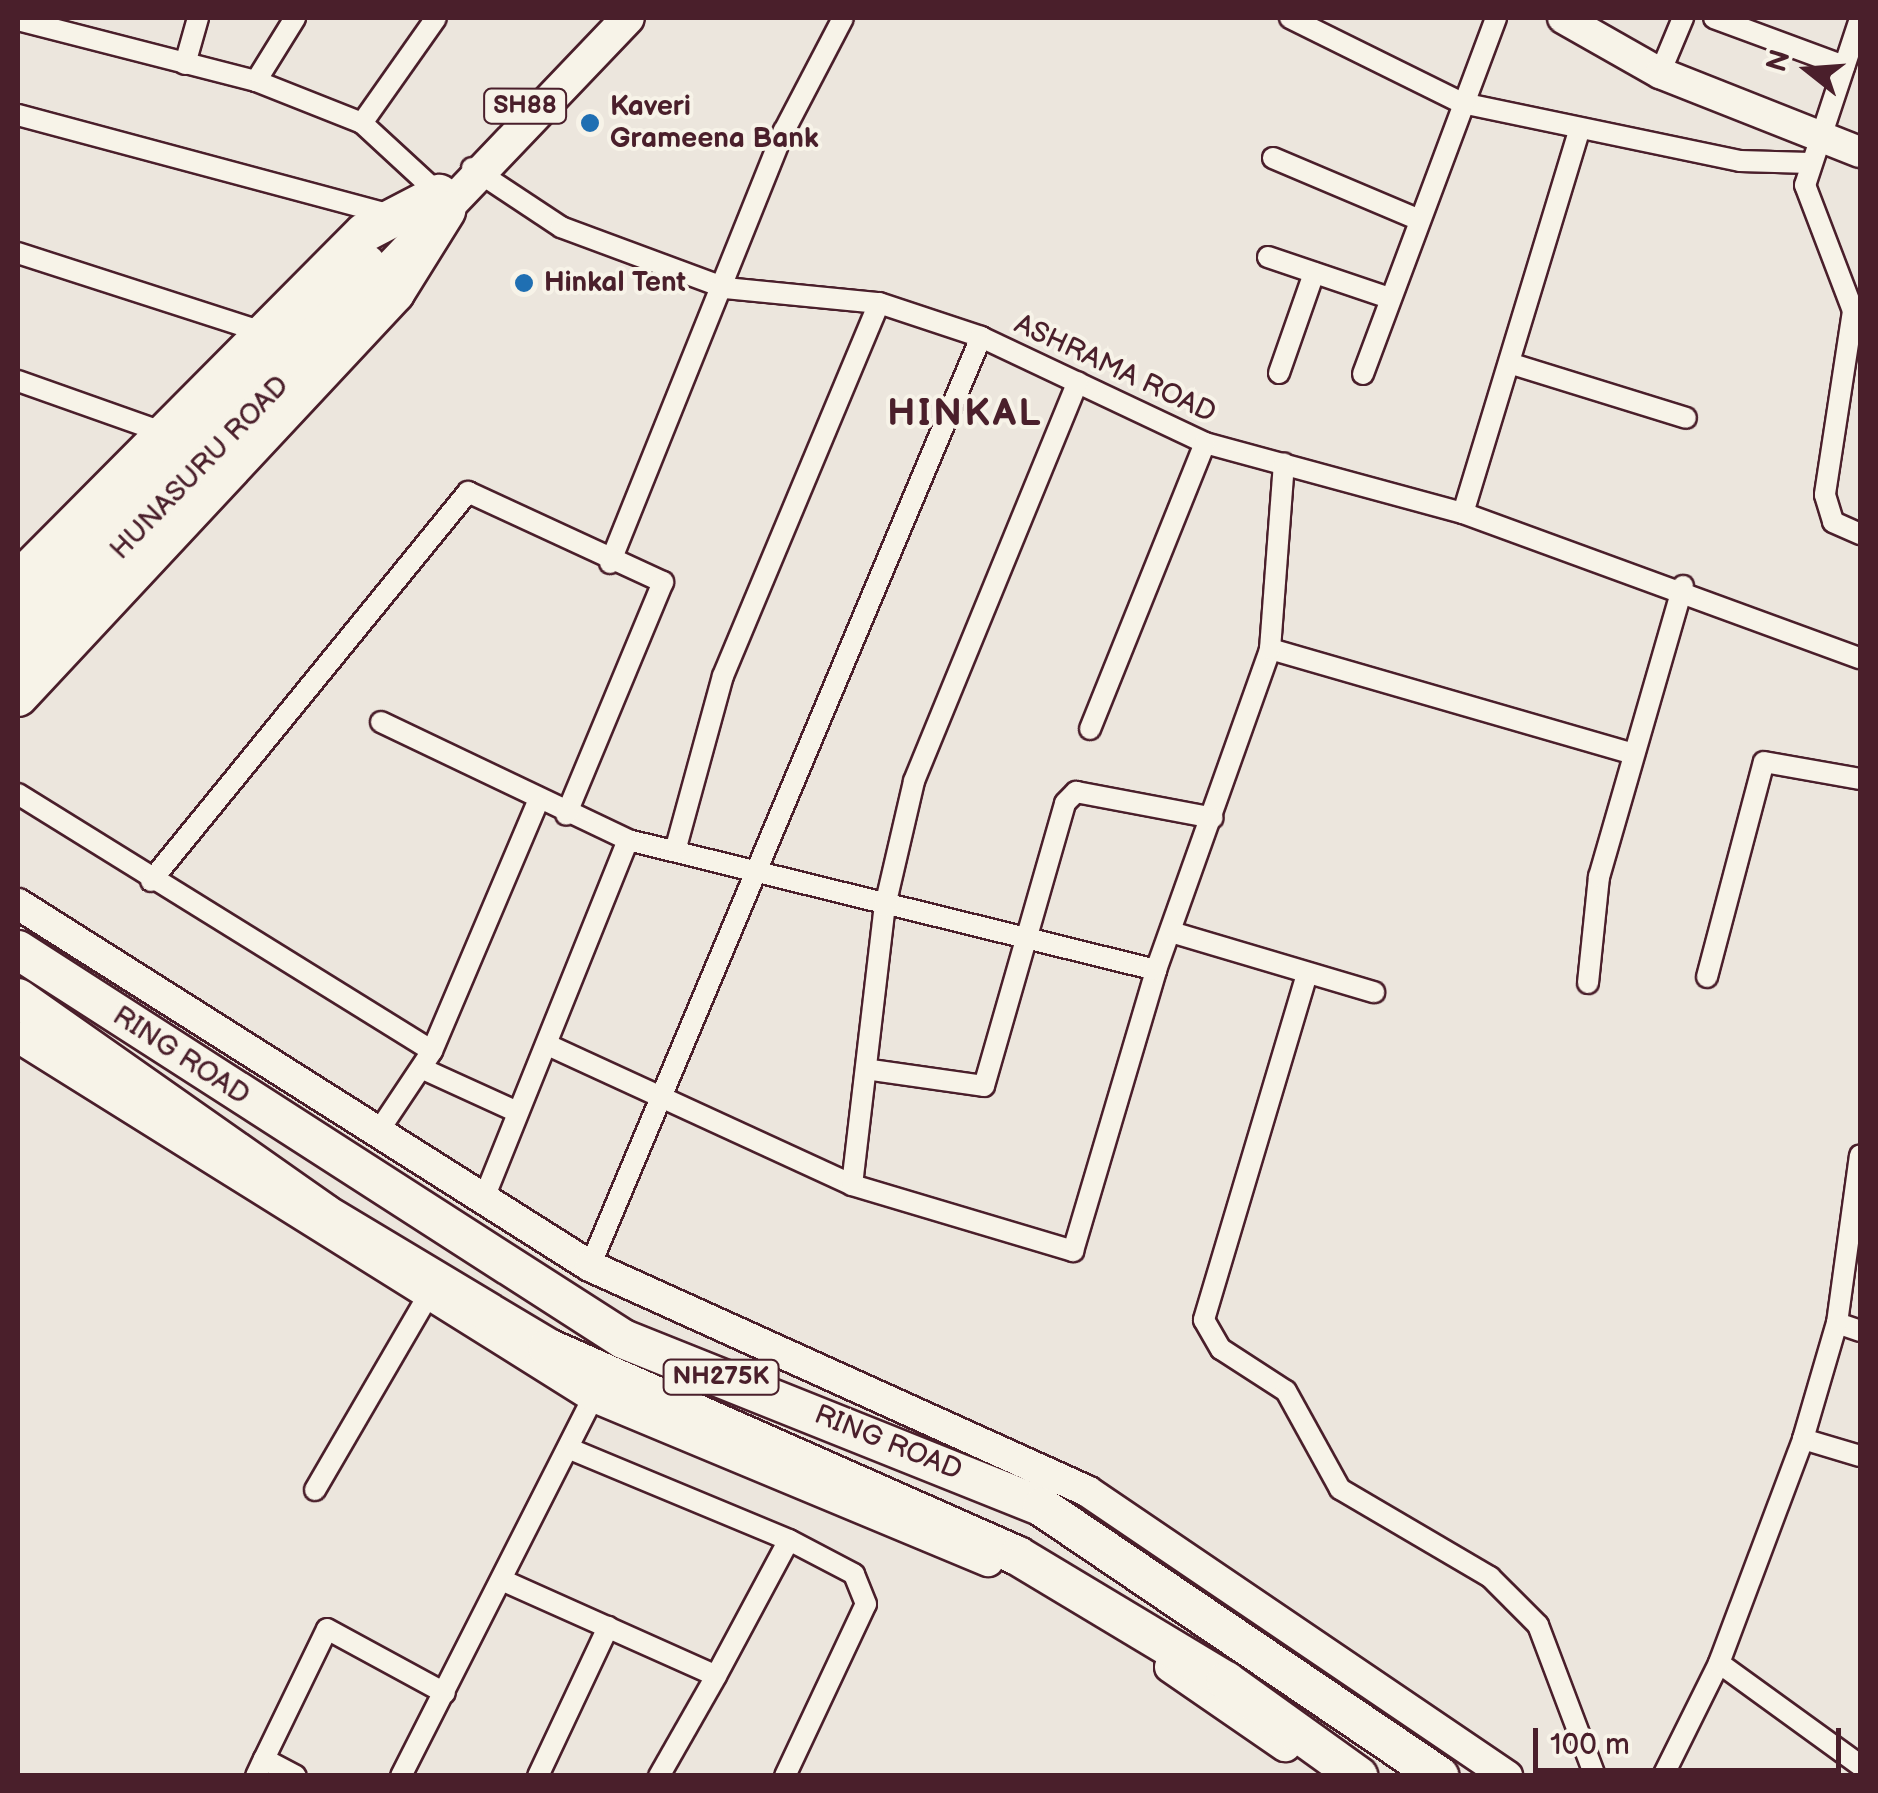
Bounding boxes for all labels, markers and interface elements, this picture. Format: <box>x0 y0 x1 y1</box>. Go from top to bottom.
north arrow <box>1758 20 1858 120</box>
text: N <box>1760 46 1798 76</box>
road number: SH88 <box>482 86 568 126</box>
place label: Kaveri Grameena Bank <box>610 90 819 156</box>
marker: Kaveri Grameena Bank <box>579 112 601 134</box>
place label: Hinkal Tent <box>544 266 686 300</box>
marker: Hinkal Tent <box>513 272 535 294</box>
street label: ASHRAMA ROAD <box>1009 308 1221 430</box>
street label: HUNASURU ROAD <box>104 369 296 567</box>
district label: HINKAL <box>887 391 1043 437</box>
street label: RING ROAD <box>106 999 256 1113</box>
road number: NH275K <box>661 1357 781 1397</box>
street label: RING ROAD <box>809 1398 967 1488</box>
scale bar <box>1538 1708 1846 1770</box>
text: 100 m <box>1550 1727 1630 1763</box>

